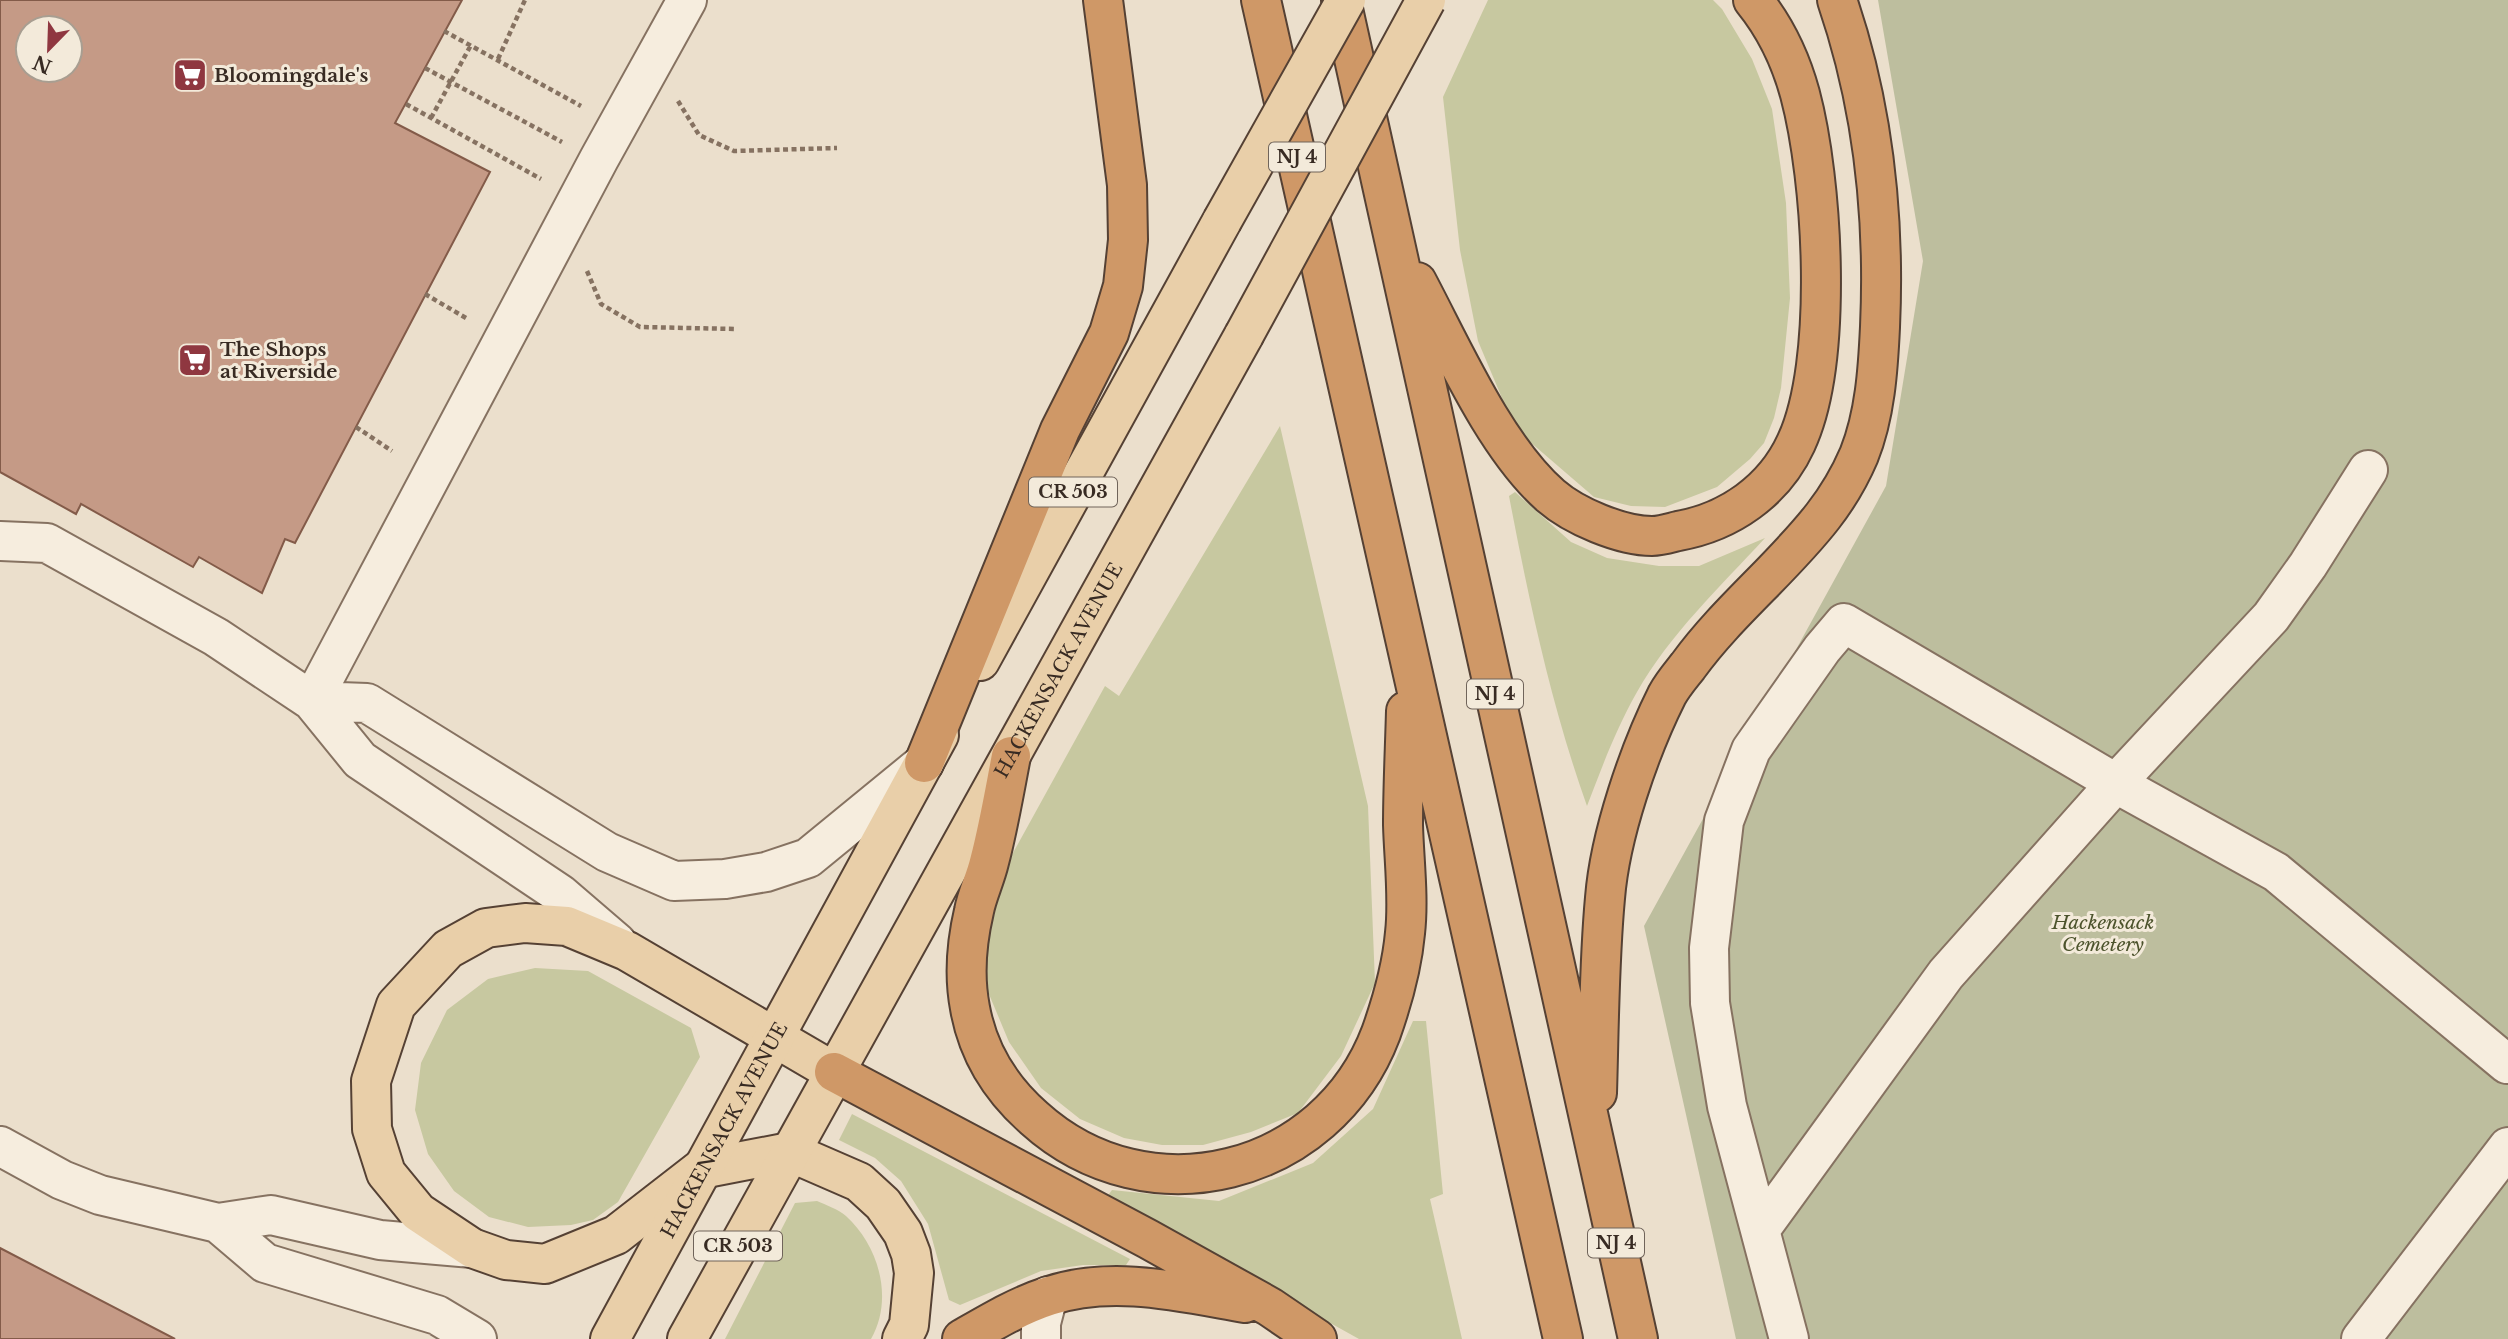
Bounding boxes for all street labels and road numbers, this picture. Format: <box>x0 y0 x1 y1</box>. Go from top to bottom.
road number: NJ 4 <box>1269 142 1325 172</box>
road number: CR 503 <box>1029 478 1117 506</box>
street label: HACKENSACK AVENUE <box>990 559 1127 782</box>
road number: NJ 4 <box>1467 680 1523 708</box>
street label: HACKENSACK AVENUE <box>656 1018 792 1242</box>
road number: NJ 4 <box>1588 1228 1644 1258</box>
road number: CR 503 <box>694 1232 782 1260</box>

